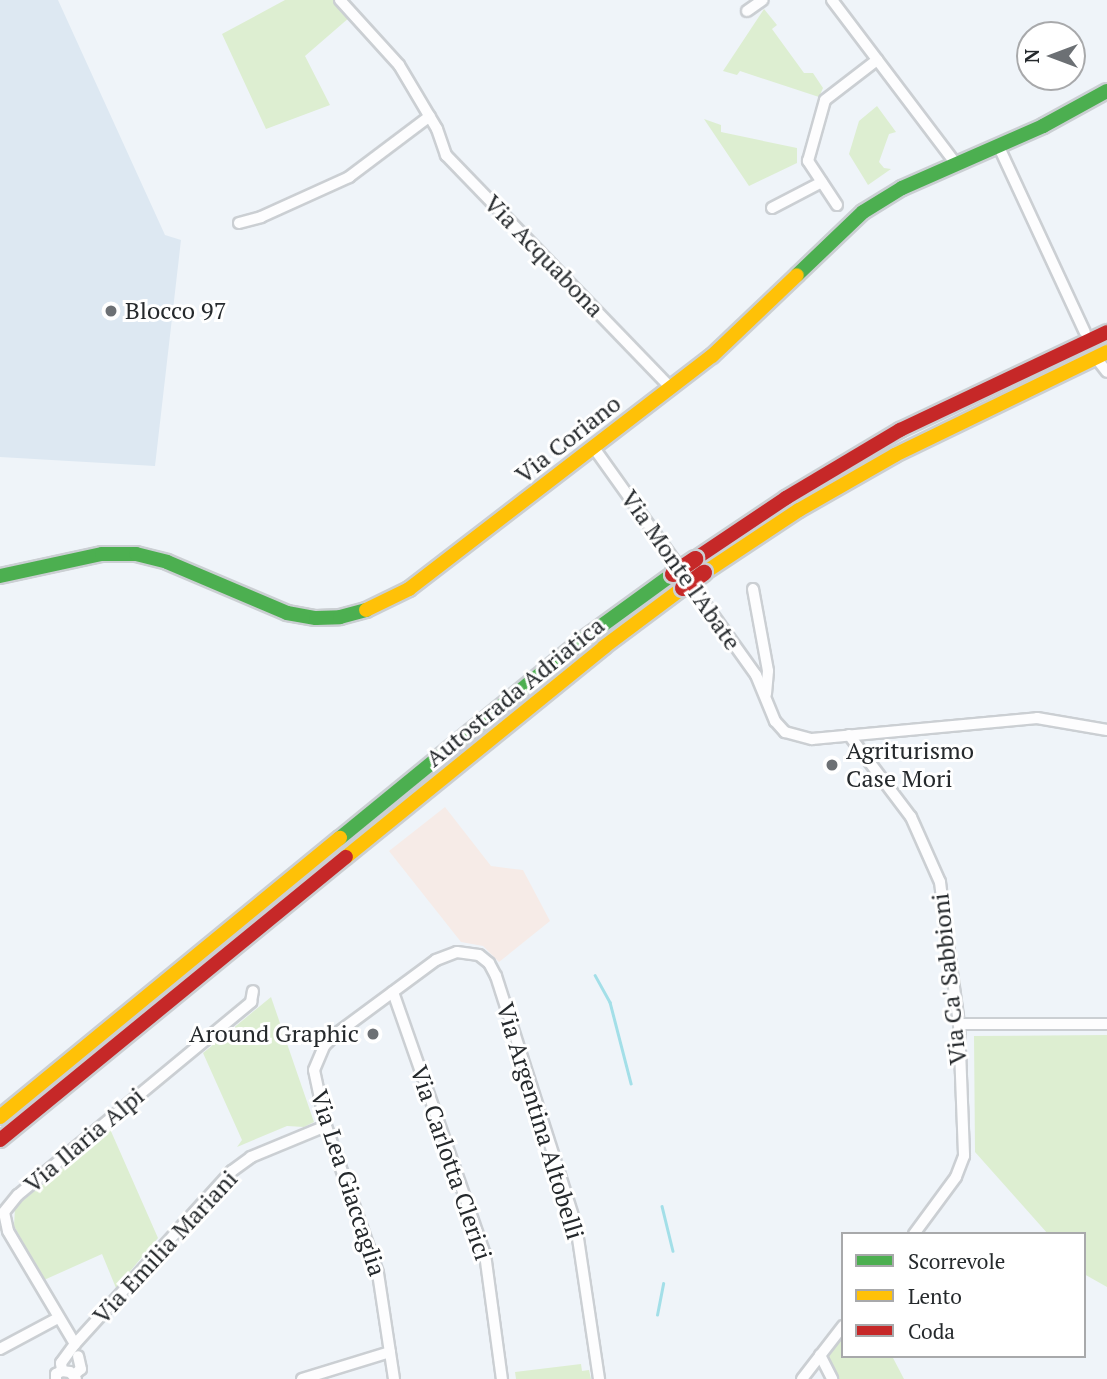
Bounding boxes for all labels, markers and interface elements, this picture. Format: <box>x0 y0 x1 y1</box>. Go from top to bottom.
north arrow <box>1016 21 1086 91</box>
text: N <box>1019 49 1044 63</box>
street label: Via Acquabona <box>478 189 610 323</box>
place label: Blocco 97 <box>125 297 226 325</box>
marker: Blocco 97 <box>103 303 119 319</box>
street label: Via Coriano <box>510 389 626 489</box>
street label: Via Monte l'Abate <box>615 484 747 656</box>
street label: Autostrada Adriatica <box>420 611 610 773</box>
place label: Agriturismo Case Mori <box>846 737 974 793</box>
marker: Agriturismo Case Mori <box>824 757 840 773</box>
street label: Via Ca' Sabbioni <box>926 891 972 1067</box>
street label: Via Argentina Altobelli <box>490 999 590 1243</box>
place label: Around Graphic <box>189 1020 359 1048</box>
marker: Around Graphic <box>365 1026 381 1042</box>
street label: Via Carlotta Clerici <box>404 1062 498 1264</box>
street label: Via Ilaria Alpi <box>18 1081 150 1199</box>
street label: Via Lea Giaccaglia <box>304 1086 392 1280</box>
street label: Via Emilia Mariani <box>87 1164 243 1330</box>
legend <box>841 1232 1086 1358</box>
text: Scorrevole <box>908 1247 1005 1275</box>
text: Lento <box>908 1282 962 1310</box>
text: Coda <box>908 1317 955 1345</box>

